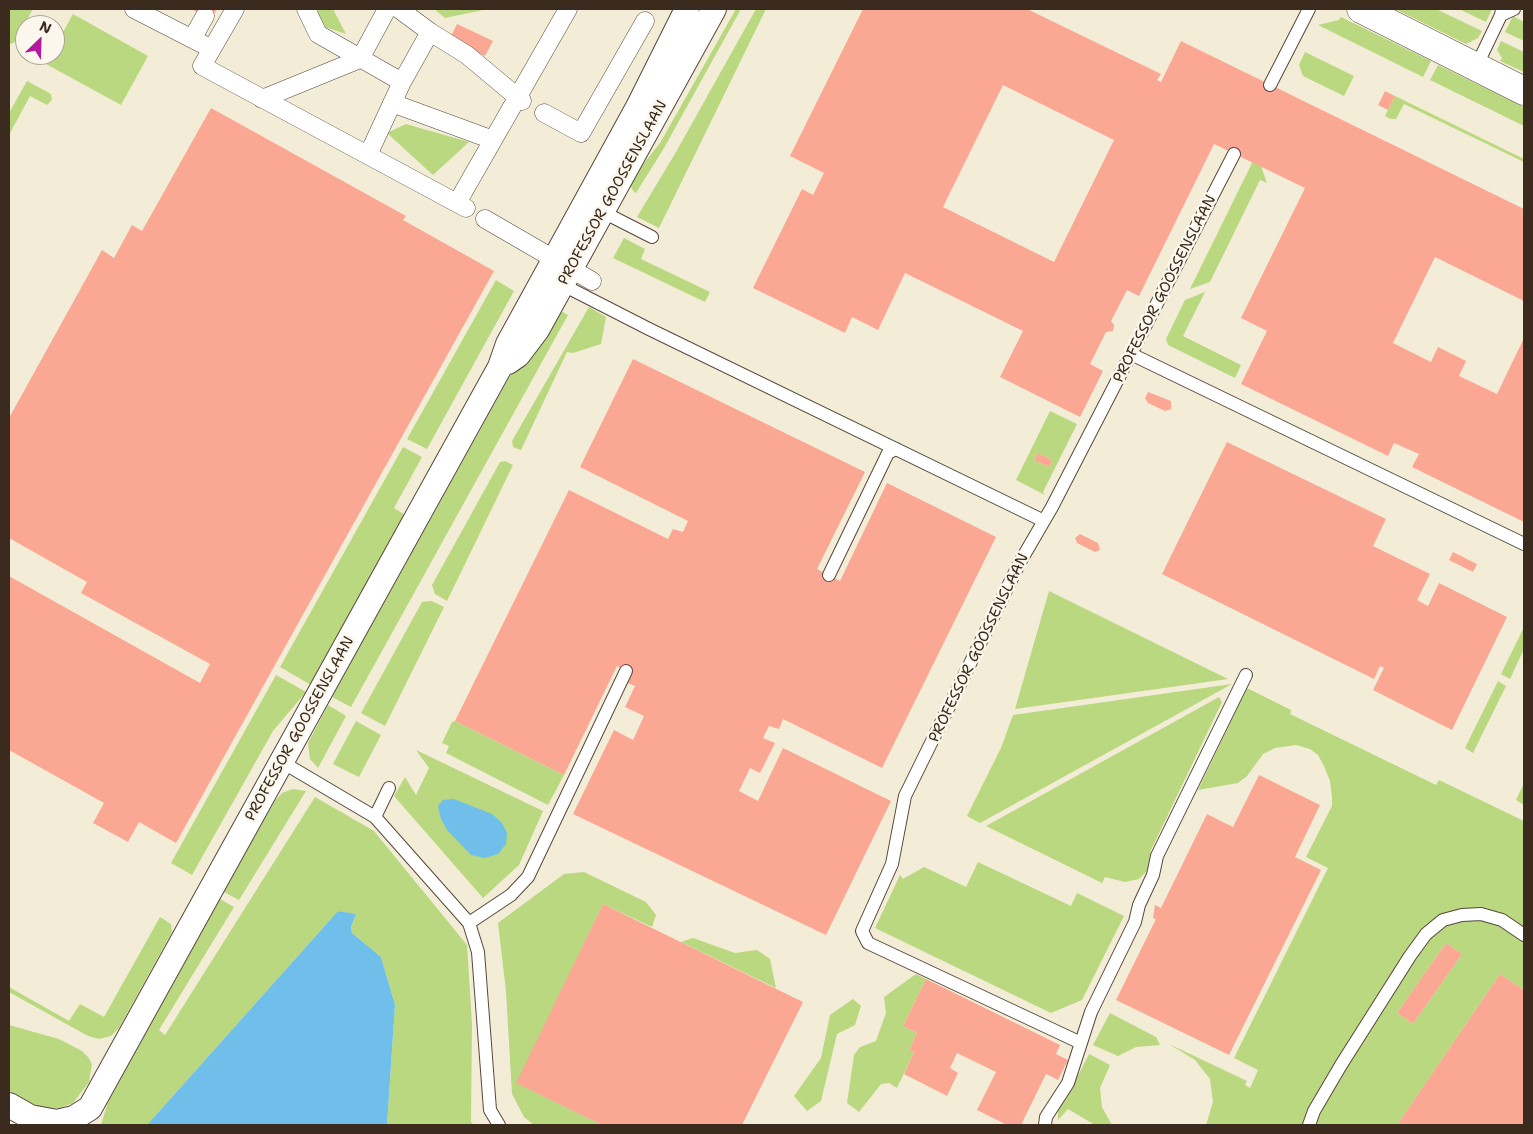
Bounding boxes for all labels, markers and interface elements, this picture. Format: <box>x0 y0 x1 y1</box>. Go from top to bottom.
north arrow <box>15 15 65 65</box>
text: N <box>37 17 54 38</box>
street label: PROFESSOR GOOSSENSLAAN <box>555 98 671 288</box>
street label: PROFESSOR GOOSSENSLAAN <box>1110 192 1220 386</box>
street label: PROFESSOR GOOSSENSLAAN <box>925 550 1033 746</box>
street label: PROFESSOR GOOSSENSLAAN <box>242 634 358 824</box>

